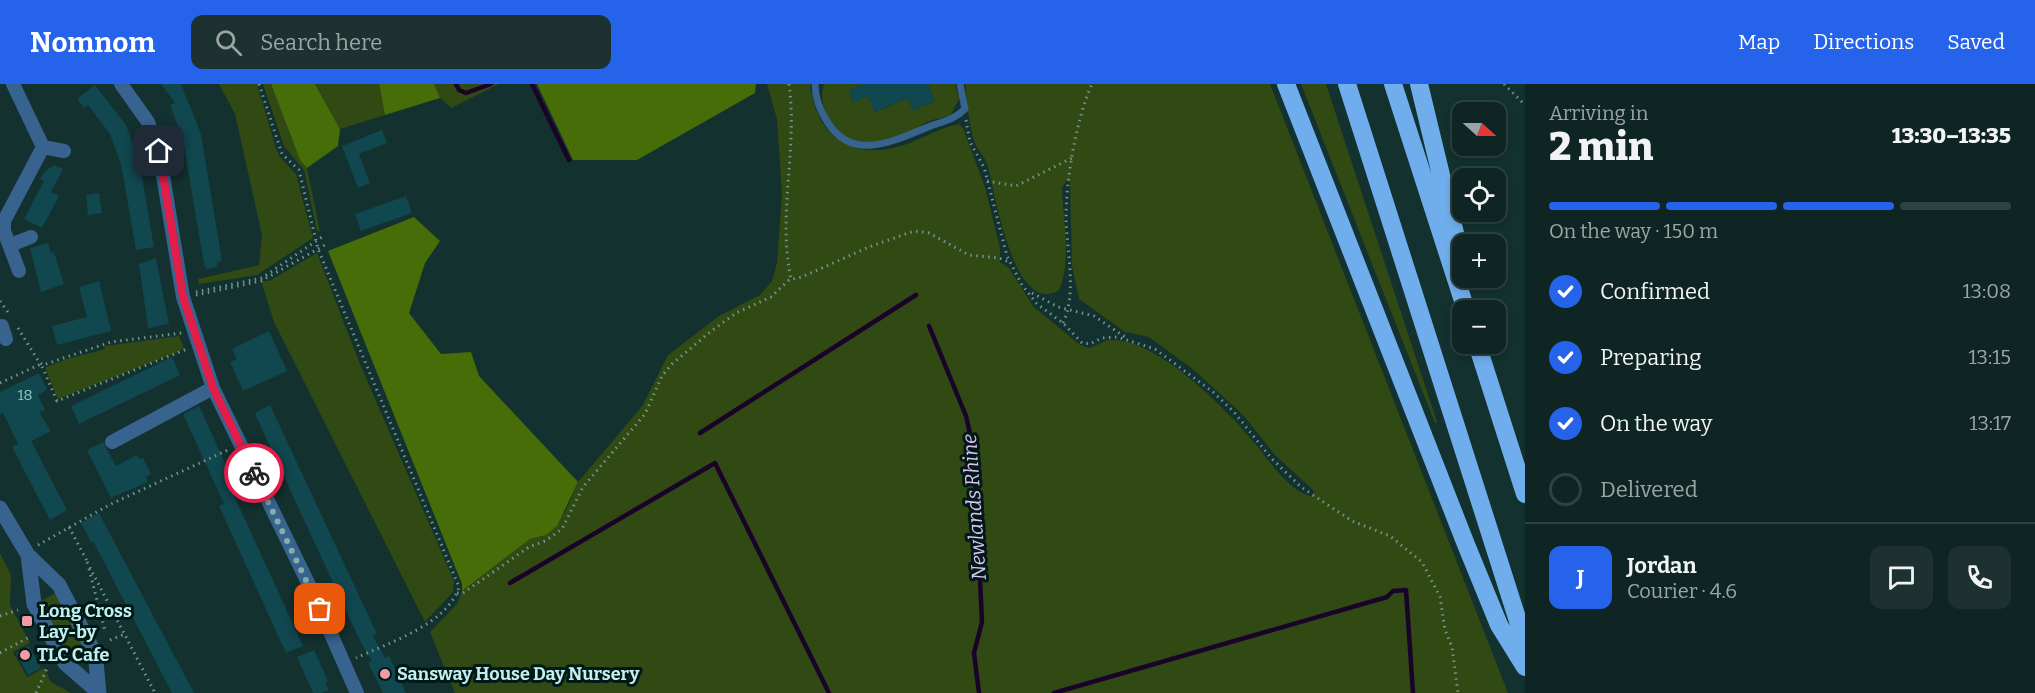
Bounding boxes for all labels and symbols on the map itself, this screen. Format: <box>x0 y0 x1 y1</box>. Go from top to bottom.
north arrow <box>1452 102 1506 156</box>
pin <box>133 125 184 176</box>
house number: 18 <box>17 386 33 404</box>
water label: Newlands Rhine <box>957 433 991 581</box>
courier <box>224 443 284 503</box>
pin <box>294 583 345 634</box>
place label: Long Cross Lay-by <box>39 600 132 643</box>
marker: Long Cross Lay-by <box>20 614 34 628</box>
place label: TLC Cafe <box>37 644 110 666</box>
marker: TLC Cafe <box>18 648 32 662</box>
place label: Sansway House Day Nursery <box>397 663 640 685</box>
marker: Sansway House Day Nursery <box>378 667 392 681</box>

